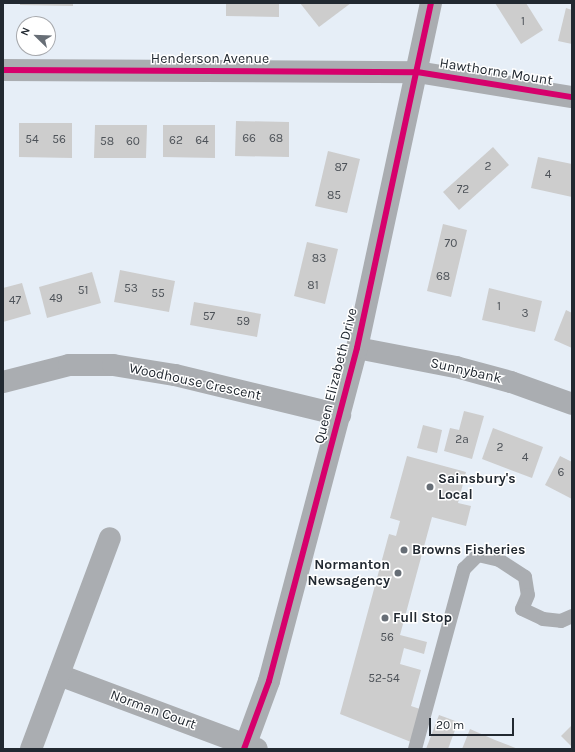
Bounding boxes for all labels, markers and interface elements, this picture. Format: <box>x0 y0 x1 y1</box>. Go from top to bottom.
house number: 1 <box>521 15 525 29</box>
north arrow <box>16 16 56 56</box>
text: N <box>18 25 33 38</box>
street label: Henderson Avenue <box>151 51 269 67</box>
street label: Hawthorne Mount <box>438 55 554 89</box>
house number: 66 <box>242 132 256 146</box>
house number: 68 <box>269 132 283 146</box>
house number: 54 <box>25 133 39 147</box>
house number: 56 <box>52 133 66 147</box>
house number: 62 <box>169 134 183 148</box>
house number: 64 <box>195 134 209 148</box>
house number: 58 <box>100 135 114 149</box>
house number: 60 <box>126 135 140 149</box>
house number: 2 <box>485 160 491 174</box>
house number: 87 <box>334 161 348 175</box>
house number: 4 <box>545 168 551 182</box>
house number: 72 <box>457 183 469 197</box>
house number: 85 <box>327 189 341 203</box>
house number: 70 <box>445 237 457 251</box>
house number: 83 <box>312 252 326 266</box>
house number: 68 <box>436 270 450 284</box>
house number: 81 <box>307 279 319 293</box>
house number: 53 <box>124 282 138 296</box>
house number: 51 <box>78 284 88 298</box>
house number: 55 <box>151 287 165 301</box>
house number: 49 <box>49 292 63 306</box>
house number: 47 <box>9 294 21 308</box>
house number: 1 <box>497 300 501 314</box>
street label: Queen Elizabeth Drive <box>311 306 361 446</box>
house number: 3 <box>521 307 529 321</box>
house number: 57 <box>203 310 215 324</box>
house number: 59 <box>236 315 250 329</box>
street label: Sunnybank <box>429 355 503 387</box>
street label: Woodhouse Crescent <box>128 360 262 404</box>
house number: 2a <box>455 433 469 447</box>
house number: 2 <box>497 441 503 455</box>
house number: 4 <box>522 451 528 465</box>
house number: 6 <box>558 466 564 480</box>
place label: Sainsbury's Local <box>438 471 516 504</box>
marker: Sainsbury's Local <box>425 482 435 492</box>
place label: Browns Fisheries <box>412 542 525 558</box>
marker: Browns Fisheries <box>399 545 409 555</box>
place label: Normanton Newsagency <box>308 557 390 590</box>
marker: Normanton Newsagency <box>393 568 403 578</box>
place label: Full Stop <box>393 610 452 626</box>
marker: Full Stop <box>380 613 390 623</box>
house number: 56 <box>380 631 394 645</box>
house number: 52-54 <box>368 672 400 686</box>
street label: Norman Court <box>108 687 198 733</box>
scale bar <box>431 710 516 736</box>
text: 20 m <box>436 718 464 732</box>

